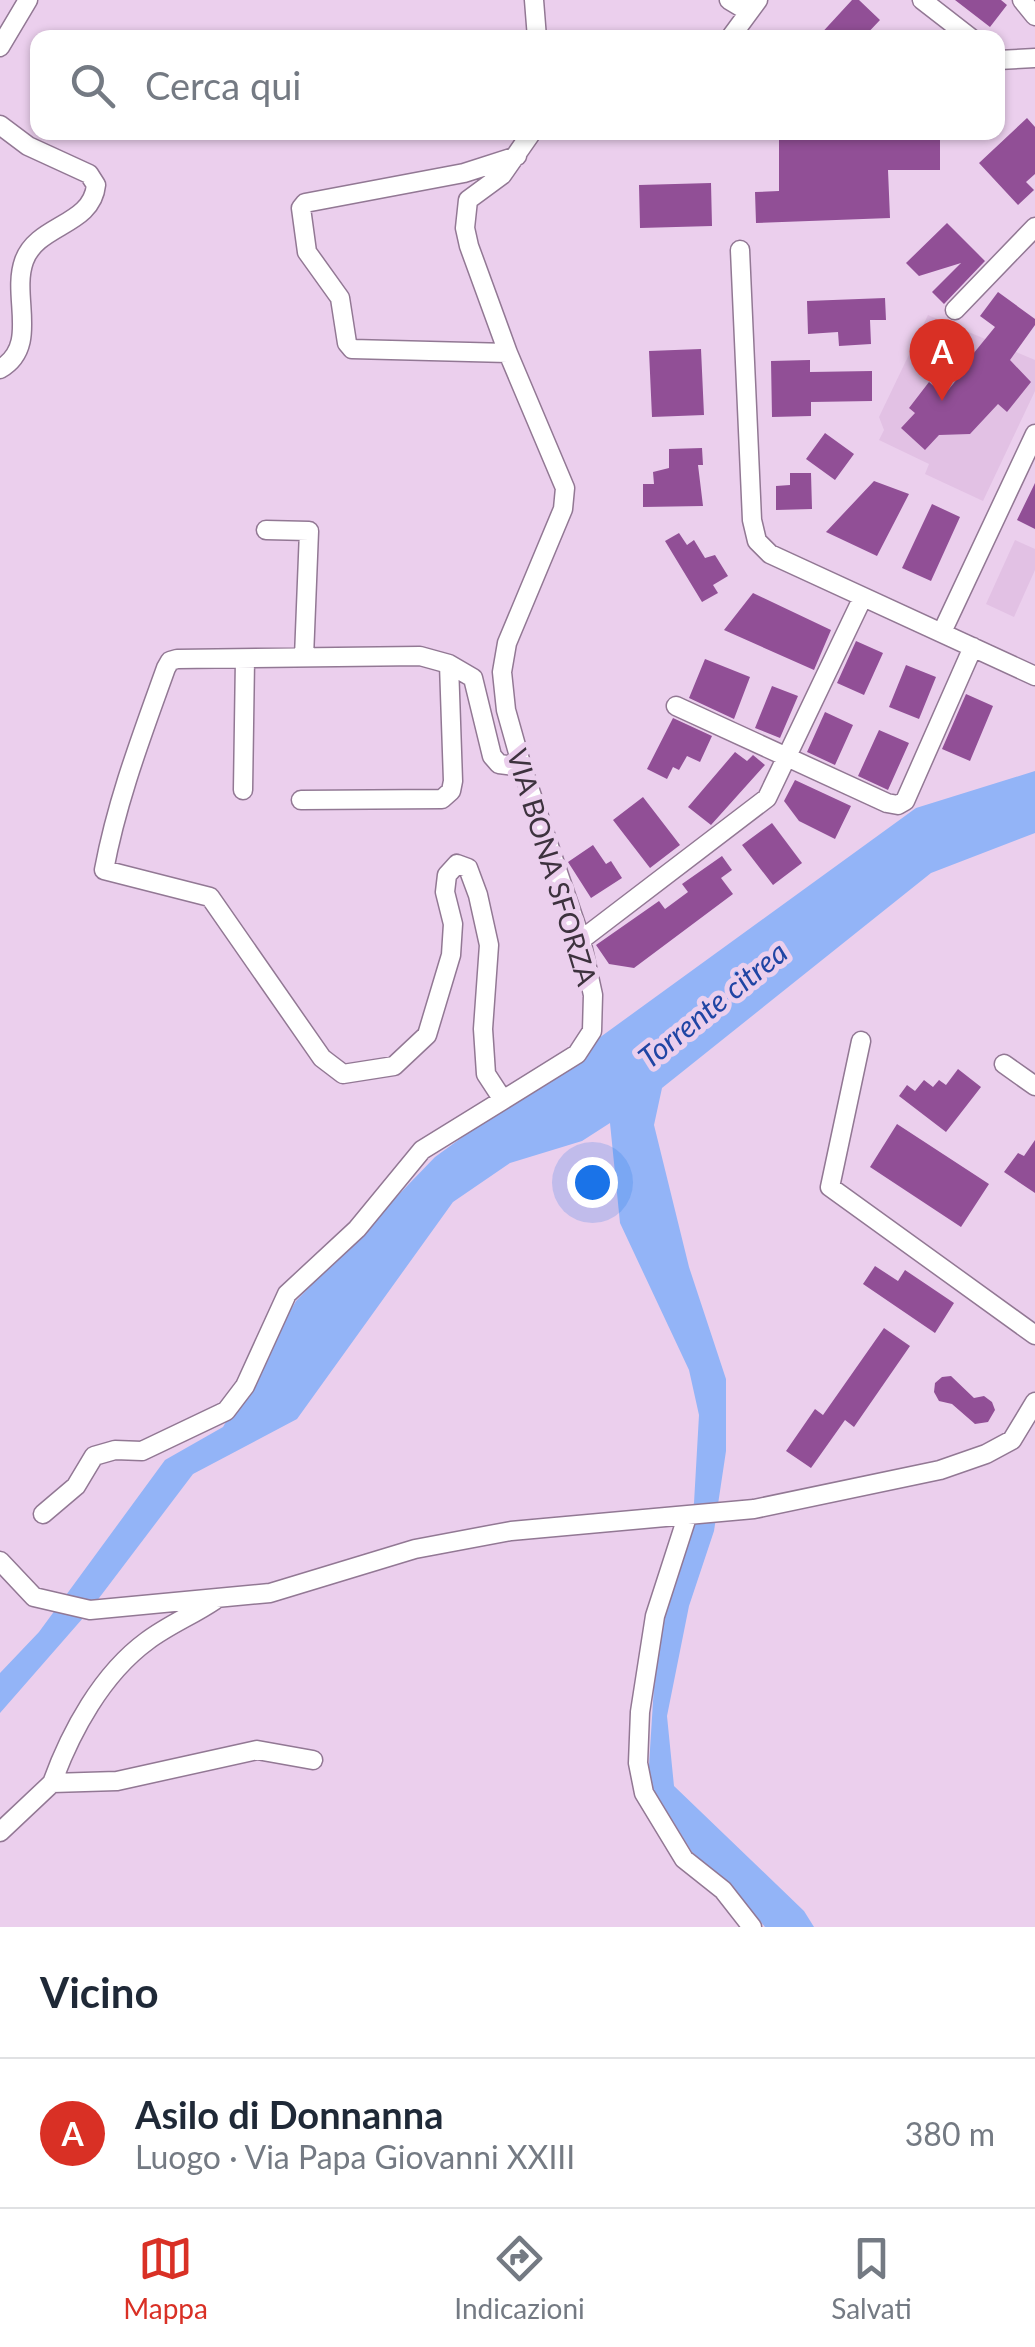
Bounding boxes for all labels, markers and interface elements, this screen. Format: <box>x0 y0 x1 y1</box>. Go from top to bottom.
search box <box>30 30 1005 140</box>
icon: search <box>65 58 120 113</box>
text: Cerca qui <box>145 62 301 108</box>
pin: A <box>910 318 974 401</box>
street label: VIA BONA SFORZA <box>501 745 605 989</box>
water label: Torrente citrea <box>630 933 794 1075</box>
your location <box>567 1157 618 1208</box>
text: Vicino <box>40 1967 159 2017</box>
text: Asilo di Donnanna <box>135 2091 444 2137</box>
text: A <box>61 2114 84 2153</box>
text: 380 m <box>905 2114 995 2153</box>
text: Luogo · Via Papa Giovanni XXIII <box>135 2137 575 2176</box>
tab: Mappa <box>123 2231 208 2325</box>
tab: Indicazioni <box>454 2231 585 2325</box>
tab: Salvati <box>831 2231 912 2325</box>

